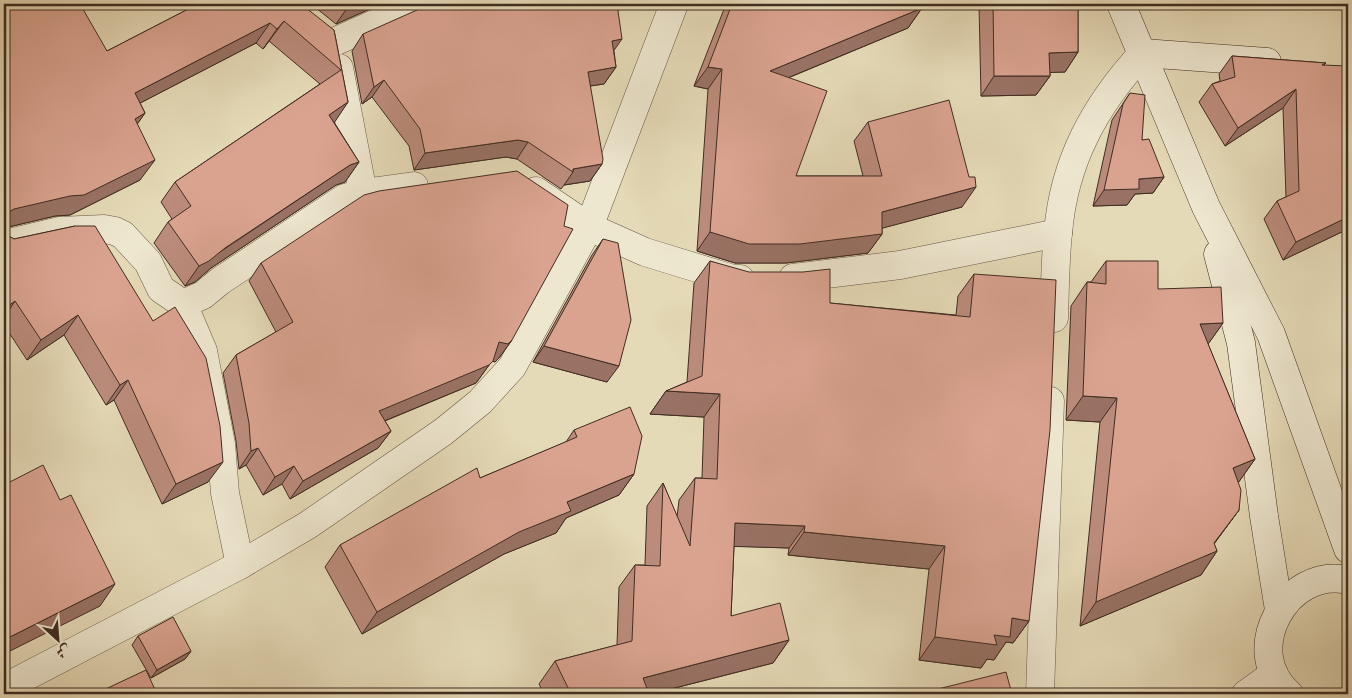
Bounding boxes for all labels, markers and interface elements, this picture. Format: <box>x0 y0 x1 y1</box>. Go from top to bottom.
north arrow <box>32 616 82 666</box>
text: ش <box>53 641 74 663</box>

